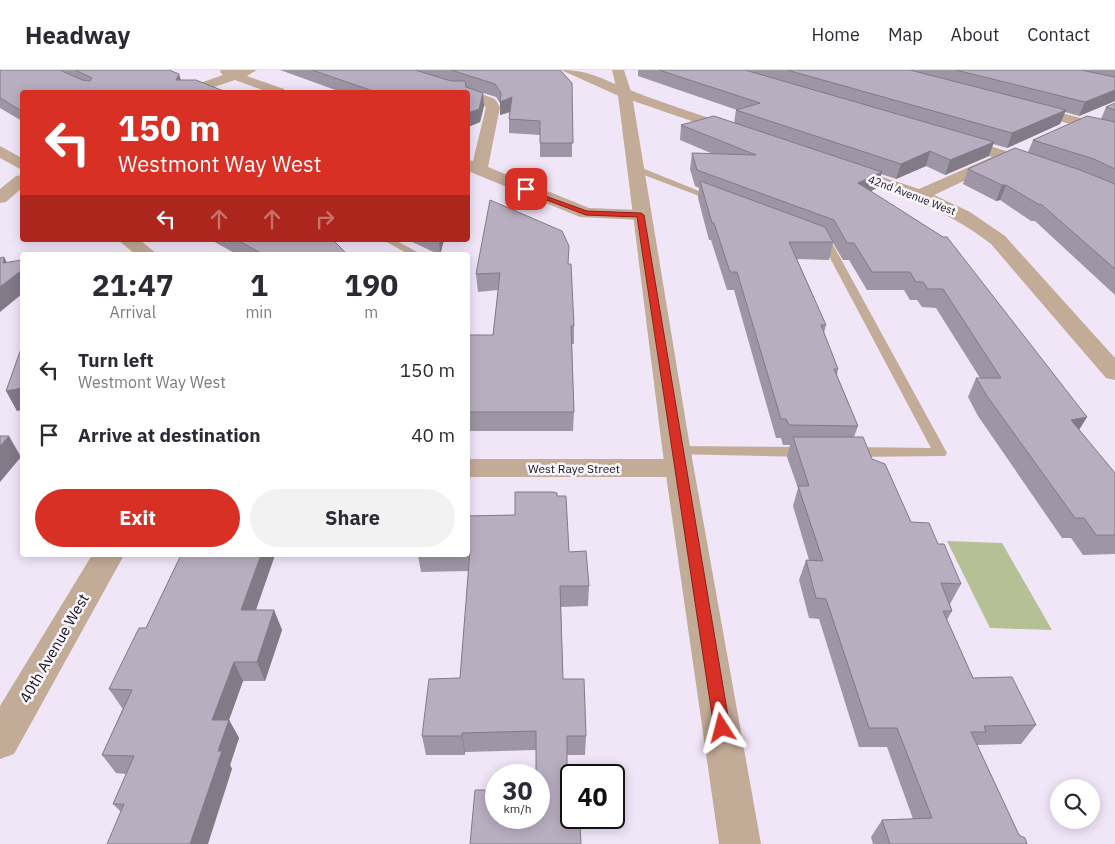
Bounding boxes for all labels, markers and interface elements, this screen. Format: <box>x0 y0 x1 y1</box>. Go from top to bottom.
text: Headway <box>25 19 130 51</box>
text: Home <box>812 23 860 46</box>
text: Map <box>888 23 923 46</box>
text: About <box>951 23 999 46</box>
text: Contact <box>1027 23 1090 46</box>
text: 150 m <box>118 105 221 151</box>
icon: left <box>35 110 100 175</box>
text: Westmont Way West <box>118 149 321 178</box>
pin <box>505 168 547 210</box>
street label: 42nd Avenue West <box>866 172 958 218</box>
icon: arrive <box>512 175 540 203</box>
icon: left <box>152 205 180 233</box>
icon: ahead <box>205 205 233 233</box>
icon: ahead <box>258 205 286 233</box>
icon: right <box>311 205 339 233</box>
text: 21:47 <box>92 265 174 304</box>
text: 1 <box>250 265 268 304</box>
text: 190 <box>344 265 398 304</box>
text: Arrival <box>109 302 156 322</box>
text: min <box>245 302 272 322</box>
text: m <box>364 302 378 322</box>
text: Turn left <box>78 348 154 372</box>
icon: left <box>35 356 63 384</box>
text: 150 m <box>400 358 455 382</box>
text: Westmont Way West <box>78 372 226 392</box>
icon: arrive <box>35 421 63 449</box>
text: Arrive at destination <box>78 423 261 447</box>
text: 40 m <box>411 423 455 447</box>
street label: West Raye Street <box>528 461 620 476</box>
button: Exit <box>35 489 240 547</box>
button: Share <box>250 489 455 547</box>
street label: 40th Avenue West <box>15 590 93 706</box>
position arrow <box>695 701 747 753</box>
speed limit sign: 40 <box>560 764 625 829</box>
text: 30 <box>502 774 533 807</box>
map controls <box>1050 779 1100 829</box>
button: search <box>1050 779 1100 829</box>
text: km/h <box>503 801 532 816</box>

